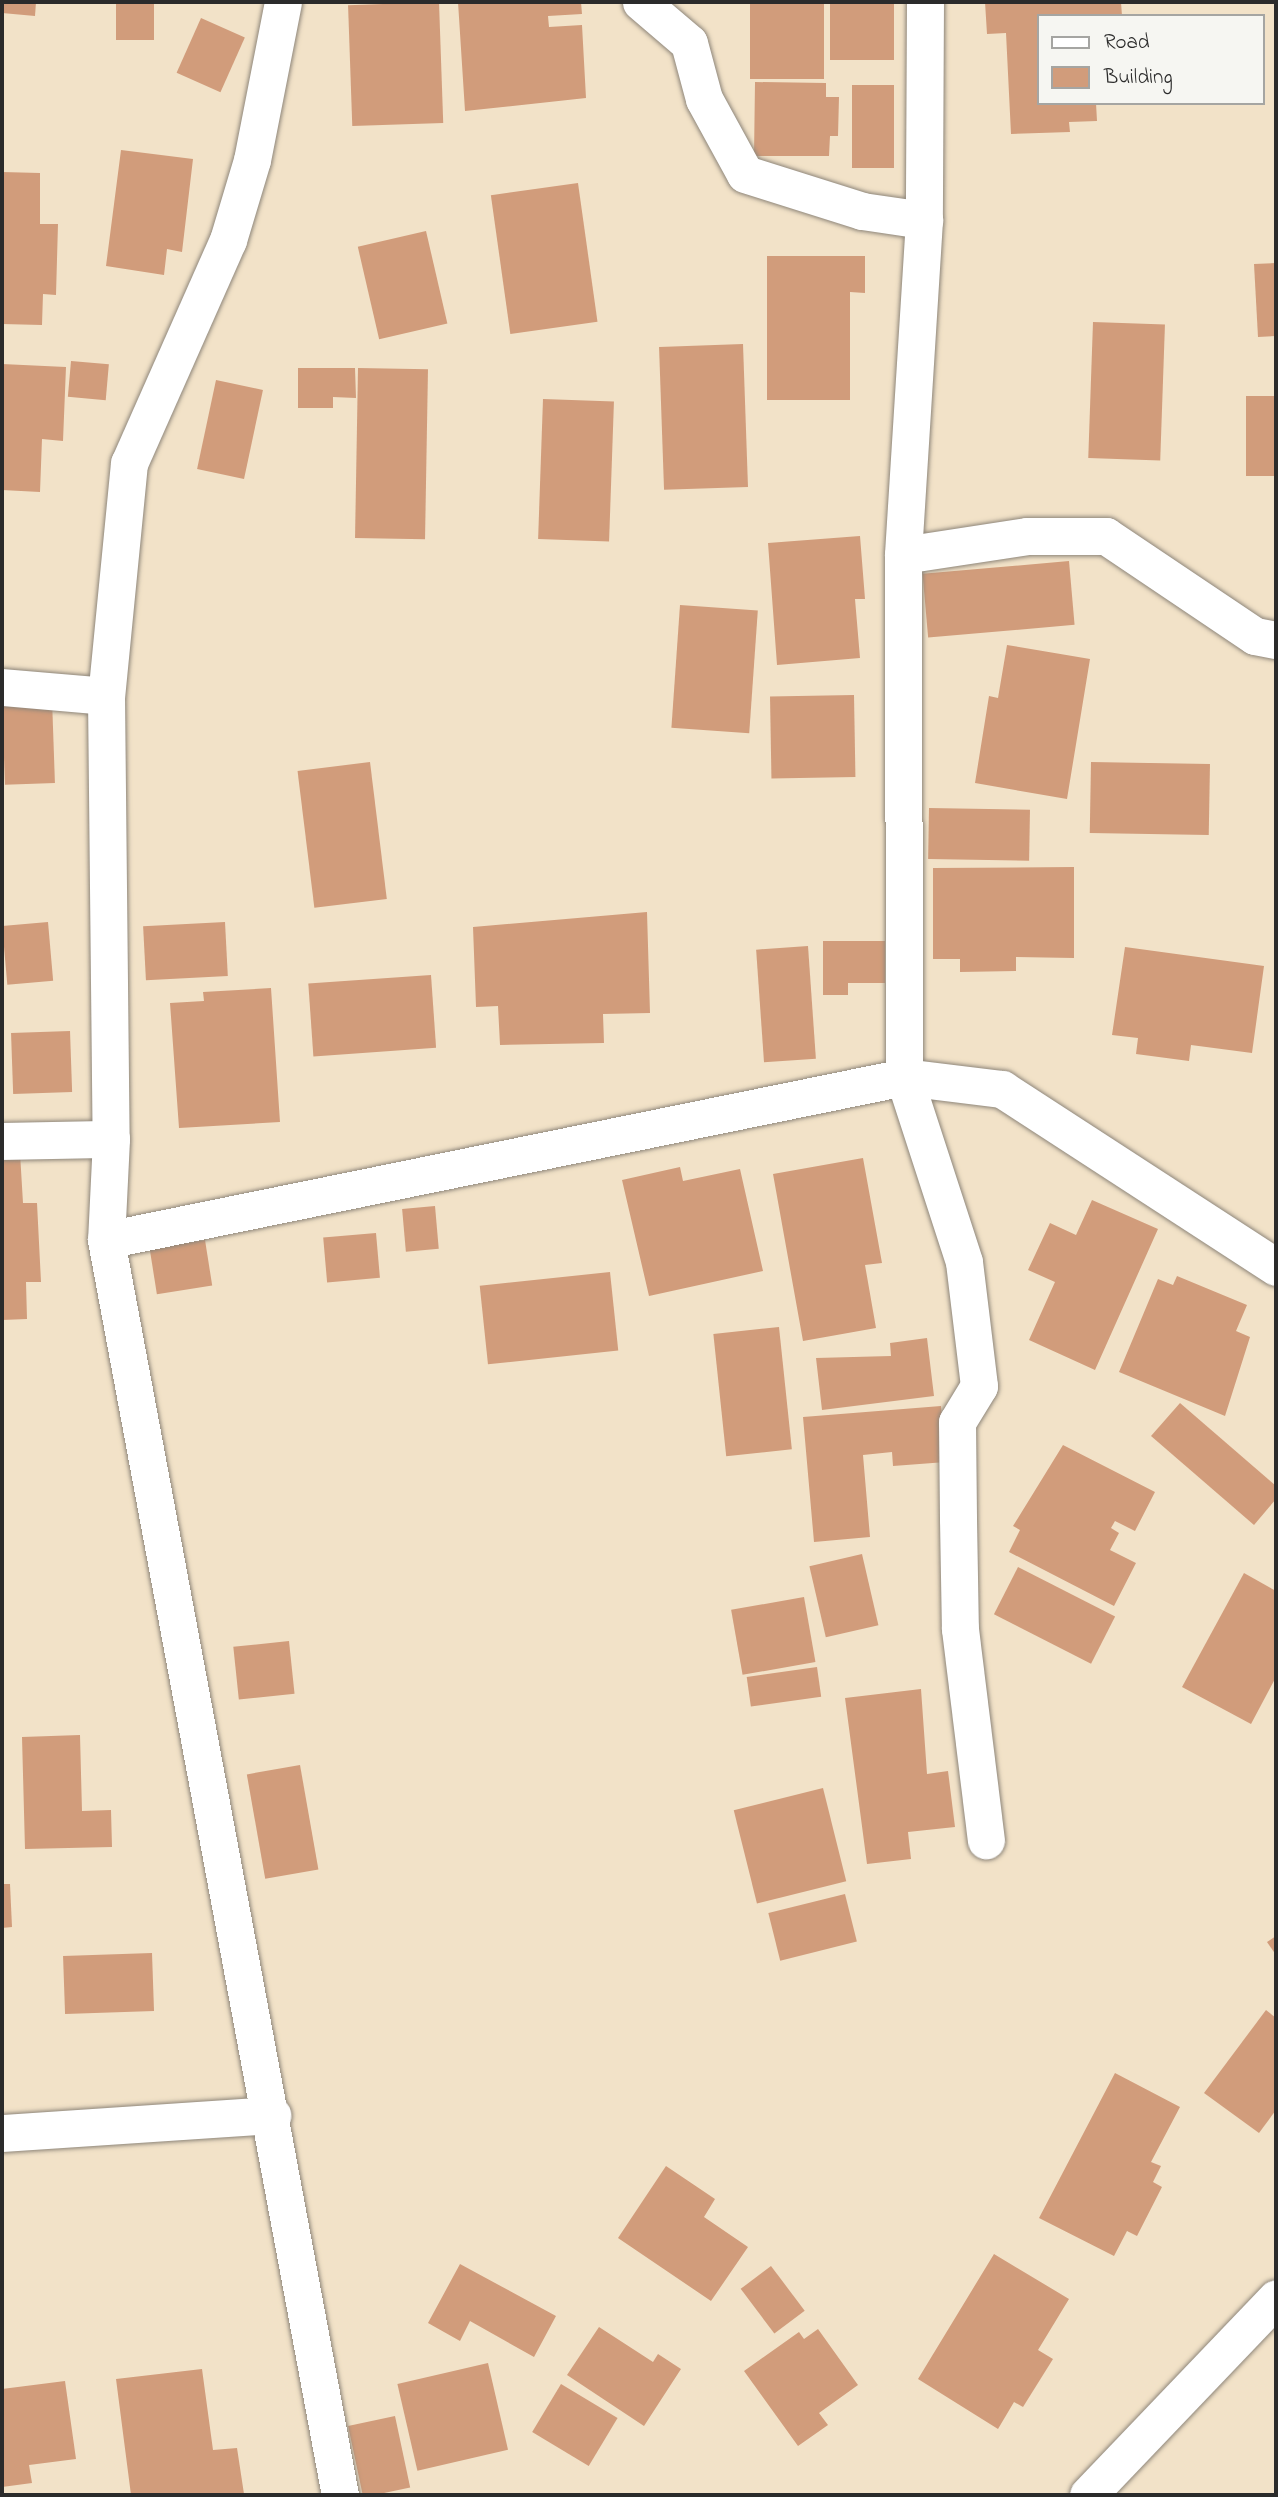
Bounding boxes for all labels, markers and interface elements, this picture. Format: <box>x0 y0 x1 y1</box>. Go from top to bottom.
legend <box>1036 14 1264 105</box>
text: Road <box>1104 28 1150 58</box>
text: Building <box>1104 63 1173 93</box>

